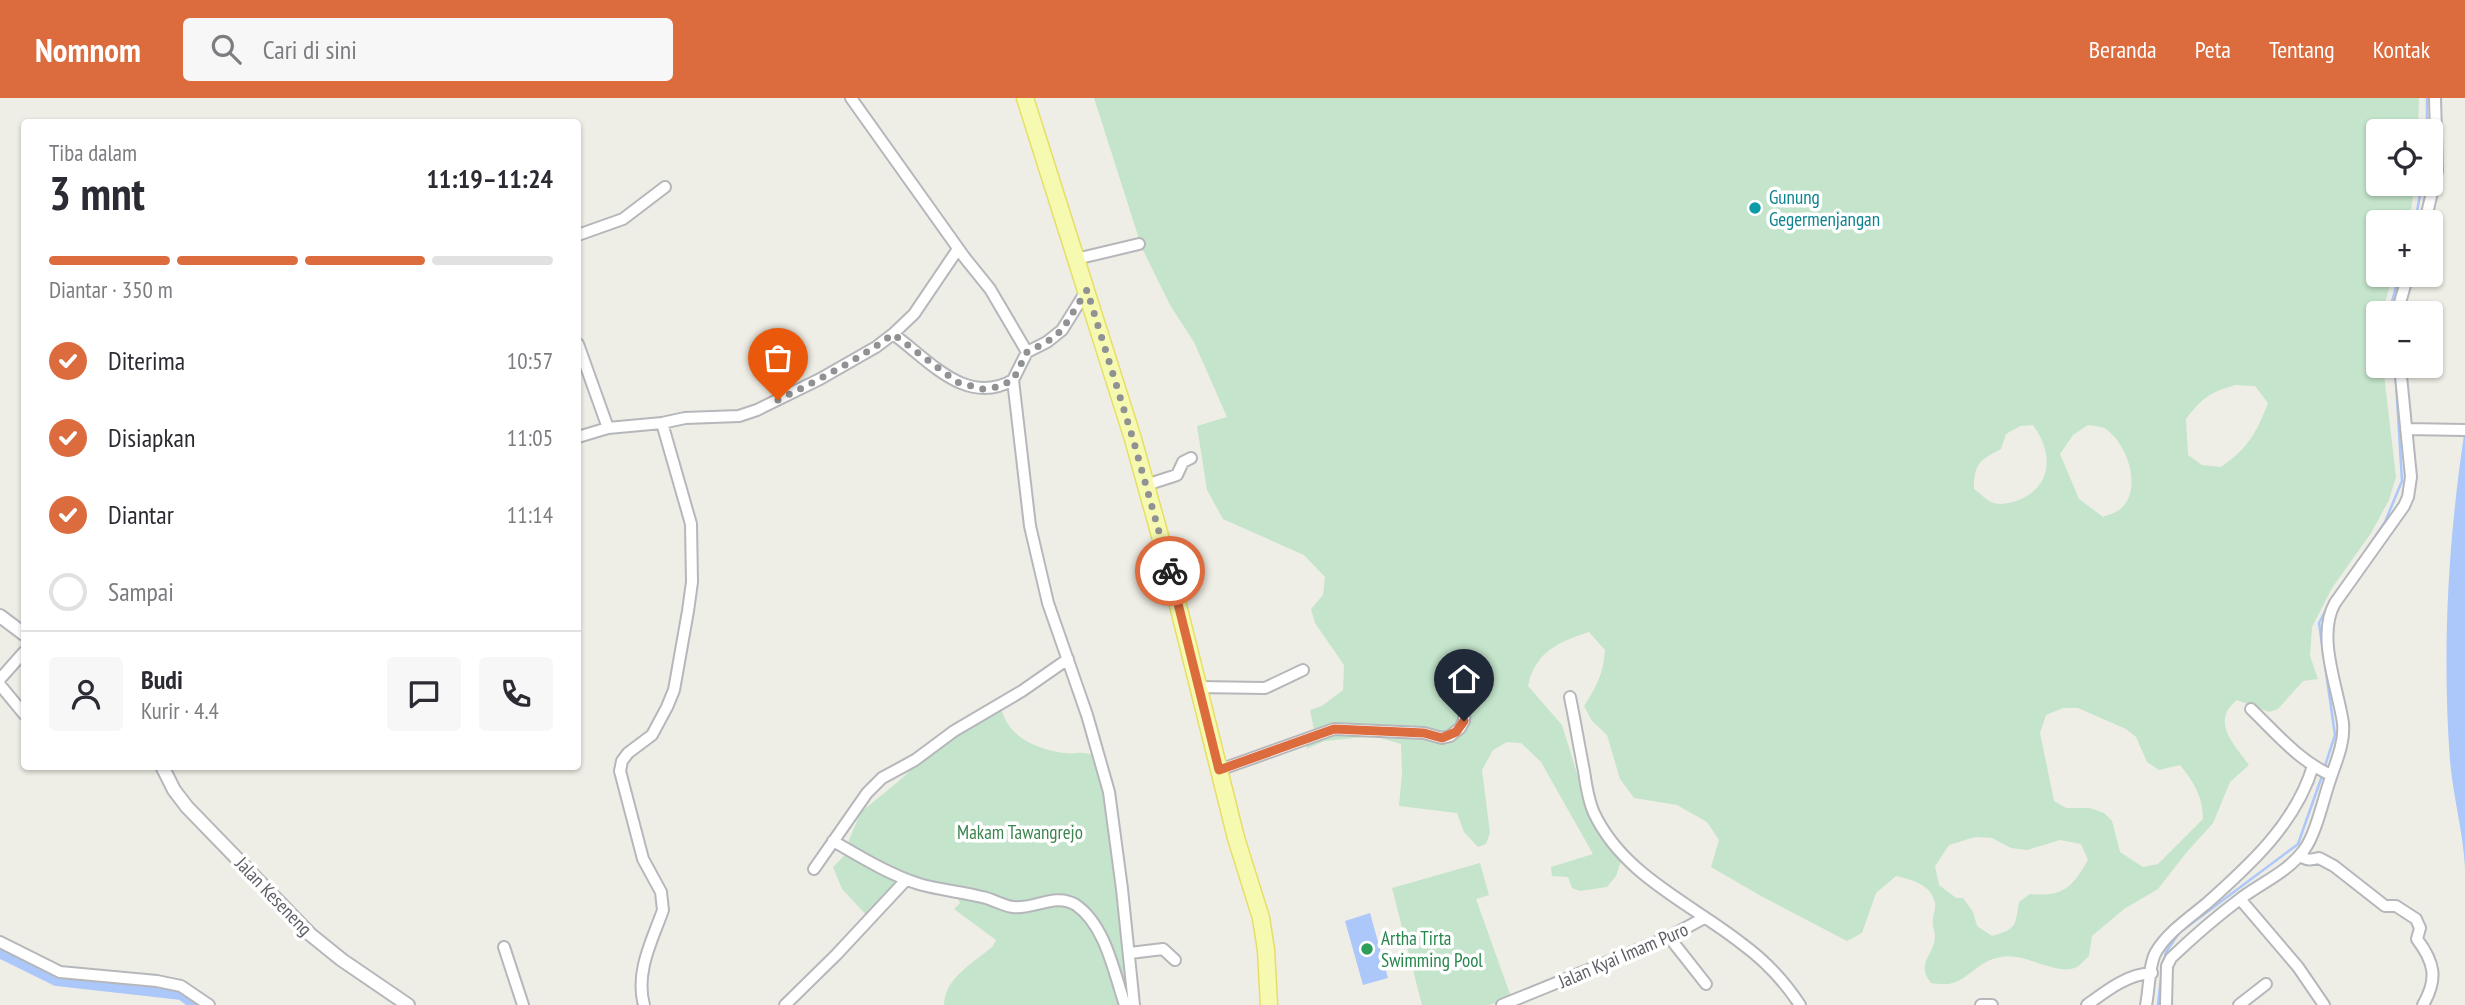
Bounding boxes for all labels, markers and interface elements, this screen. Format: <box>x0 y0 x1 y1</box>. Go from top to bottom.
search box <box>183 18 673 81</box>
text: Nomnom <box>35 28 141 71</box>
icon: search <box>207 30 245 68</box>
text: Cari di sini <box>263 33 357 66</box>
text: Beranda <box>2089 34 2157 65</box>
text: Peta <box>2195 34 2231 65</box>
text: Tentang <box>2269 34 2335 65</box>
text: Kontak <box>2373 34 2430 65</box>
map controls <box>2366 119 2443 378</box>
button: locate <box>2366 119 2443 196</box>
text: Tiba dalam <box>49 138 137 167</box>
text: 11:19–11:24 <box>426 162 553 195</box>
text: 3 mnt <box>49 163 145 223</box>
place label: Gunung Gegermenjangan <box>1769 185 1880 231</box>
marker: Gunung Gegermenjangan <box>1747 200 1763 216</box>
button: + <box>2366 210 2443 287</box>
text: Diantar · 350 m <box>49 275 173 304</box>
button: − <box>2366 301 2443 378</box>
pin <box>748 328 808 400</box>
icon: bag <box>759 339 797 377</box>
icon: check <box>49 342 87 380</box>
text: Diterima <box>108 344 185 377</box>
text: 10:57 <box>507 346 553 375</box>
icon: check <box>49 419 87 457</box>
text: Disiapkan <box>108 421 195 454</box>
text: 11:05 <box>507 423 553 452</box>
icon: check <box>49 496 87 534</box>
text: Diantar <box>108 498 174 531</box>
text: 11:14 <box>507 500 553 529</box>
courier <box>1135 536 1205 606</box>
icon: bike <box>1151 552 1189 590</box>
text: Sampai <box>108 575 174 608</box>
pin <box>1434 649 1494 721</box>
button: person <box>49 657 123 731</box>
button: chat <box>387 657 461 731</box>
button: phone <box>479 657 553 731</box>
icon: home <box>1445 660 1483 698</box>
text: Budi <box>141 663 183 696</box>
text: Kurir · 4.4 <box>141 696 219 725</box>
park label: Makam Tawangrejo <box>957 820 1083 844</box>
street label: Jalan Keseneng <box>230 851 317 940</box>
street label: Jalan Kyai Imam Puro <box>1554 917 1691 994</box>
place label: Artha Tirta Swimming Pool <box>1381 926 1483 972</box>
marker: Artha Tirta Swimming Pool <box>1359 941 1375 957</box>

